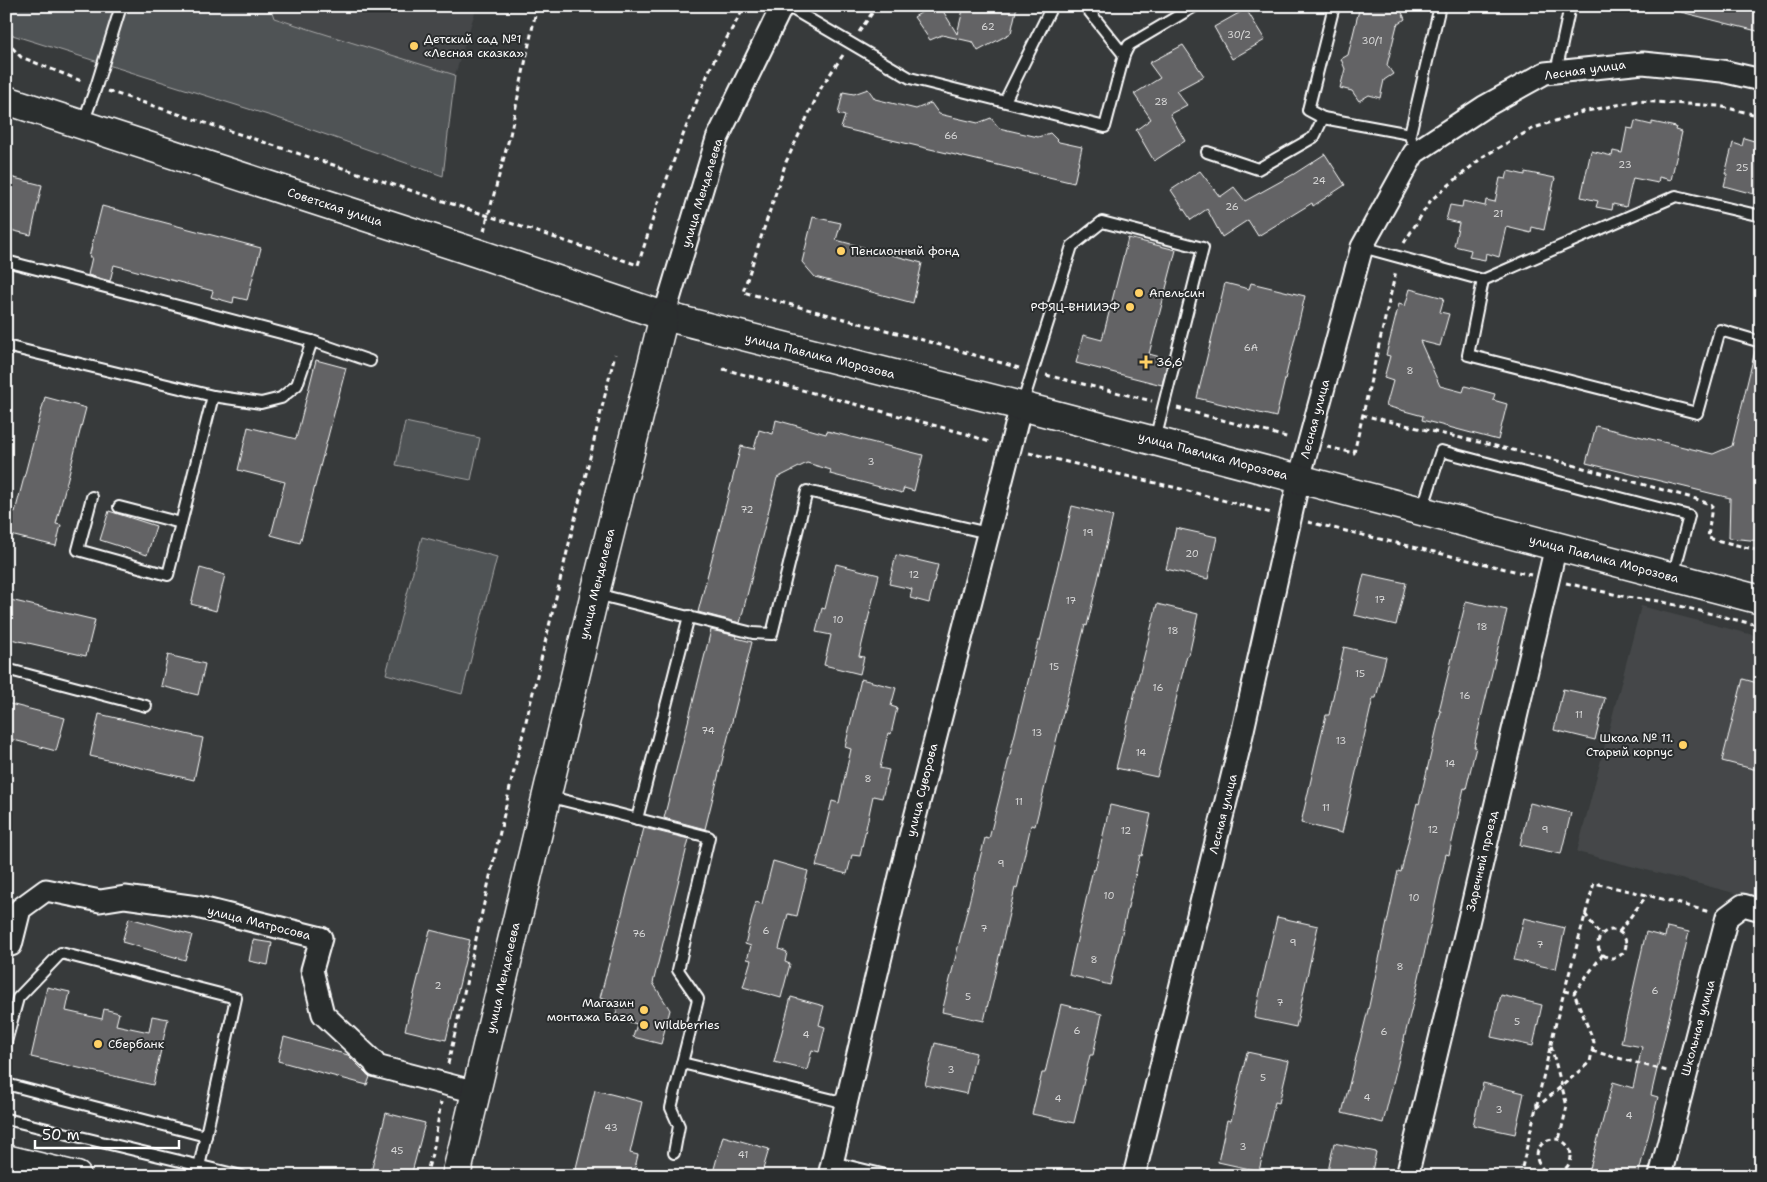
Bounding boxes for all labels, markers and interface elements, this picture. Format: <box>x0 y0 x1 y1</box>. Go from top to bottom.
house number: 62 <box>981 20 995 33</box>
house number: 30/2 <box>1227 28 1251 41</box>
place label: Детский сад №1 «Лесная сказка» <box>424 31 524 61</box>
house number: 30/1 <box>1361 34 1383 47</box>
marker: Детский сад №1 «Лесная сказка» <box>408 40 420 52</box>
street label: Лесная улица <box>1543 56 1627 84</box>
house number: 28 <box>1154 95 1168 108</box>
house number: 66 <box>944 129 958 142</box>
street label: улица Менделеева <box>678 136 726 250</box>
house number: 23 <box>1618 158 1632 171</box>
house number: 25 <box>1736 161 1748 174</box>
house number: 24 <box>1312 174 1326 187</box>
street label: Советская улица <box>285 184 385 230</box>
house number: 26 <box>1225 200 1239 213</box>
house number: 21 <box>1493 207 1503 220</box>
place label: Пенсионный фонд <box>851 243 960 259</box>
marker: Пенсионный фонд <box>835 245 847 257</box>
place label: Апельсин <box>1149 285 1205 301</box>
marker: Апельсин <box>1133 287 1145 299</box>
place label: РФЯЦ-ВНИИЭФ <box>1031 299 1120 315</box>
marker: РФЯЦ-ВНИИЭФ <box>1124 301 1136 313</box>
street label: улица Павлика Морозова <box>743 330 897 383</box>
house number: 6А <box>1244 341 1258 354</box>
place label: 36,6 <box>1156 354 1183 370</box>
marker: 36,6 <box>1140 356 1152 368</box>
house number: 8 <box>1407 364 1414 377</box>
street label: Лесная улица <box>1297 377 1333 461</box>
street label: улица Павлика Морозова <box>1137 428 1290 484</box>
house number: 3 <box>868 455 875 468</box>
house number: 72 <box>740 503 754 516</box>
street label: улица Менделеева <box>575 526 619 641</box>
house number: 19 <box>1083 526 1093 539</box>
street label: улица Павлика Морозова <box>1528 531 1681 587</box>
house number: 20 <box>1185 547 1199 560</box>
house number: 12 <box>909 568 919 581</box>
house number: 17 <box>1375 593 1385 606</box>
house number: 17 <box>1066 594 1076 607</box>
house number: 10 <box>833 613 843 626</box>
house number: 18 <box>1476 620 1488 633</box>
house number: 18 <box>1167 624 1179 637</box>
house number: 15 <box>1049 660 1059 673</box>
house number: 15 <box>1355 667 1365 680</box>
house number: 16 <box>1153 681 1163 694</box>
house number: 16 <box>1460 689 1470 702</box>
house number: 11 <box>1575 708 1583 721</box>
house number: 74 <box>701 724 715 737</box>
house number: 13 <box>1032 726 1042 739</box>
place label: Школа № 11. Старый корпус <box>1586 730 1673 760</box>
house number: 13 <box>1336 734 1346 747</box>
marker: Школа № 11. Старый корпус <box>1677 739 1689 751</box>
street label: улица Суворова <box>903 741 941 838</box>
house number: 14 <box>1136 746 1146 759</box>
house number: 14 <box>1445 757 1455 770</box>
house number: 8 <box>865 772 872 785</box>
street label: Лесная улица <box>1205 772 1241 856</box>
house number: 11 <box>1015 795 1023 808</box>
house number: 11 <box>1322 801 1330 814</box>
street label: Заречный проезд <box>1463 809 1501 913</box>
house number: 12 <box>1428 823 1438 836</box>
house number: 9 <box>1542 823 1549 836</box>
house number: 12 <box>1121 824 1131 837</box>
house number: 9 <box>998 857 1005 870</box>
house number: 10 <box>1104 889 1114 902</box>
house number: 10 <box>1409 891 1419 904</box>
street label: улица Матросова <box>206 902 313 944</box>
street label: улица Менделеева <box>482 920 524 1035</box>
house number: 7 <box>981 922 988 935</box>
house number: 6 <box>763 924 770 937</box>
house number: 76 <box>632 927 646 940</box>
house number: 9 <box>1290 936 1297 949</box>
house number: 7 <box>1537 938 1544 951</box>
house number: 8 <box>1091 953 1098 966</box>
house number: 8 <box>1397 960 1404 973</box>
street label: Школьная улица <box>1677 978 1719 1078</box>
house number: 2 <box>435 979 442 992</box>
house number: 6 <box>1652 984 1659 997</box>
house number: 5 <box>965 990 971 1003</box>
place label: Магазин монтажа Баzа <box>547 995 635 1025</box>
house number: 7 <box>1277 996 1284 1009</box>
marker: Магазин монтажа Баzа <box>638 1004 650 1016</box>
house number: 5 <box>1514 1015 1520 1028</box>
place label: Wildberries <box>654 1017 720 1033</box>
marker: Wildberries <box>638 1019 650 1031</box>
house number: 6 <box>1074 1024 1081 1037</box>
house number: 6 <box>1381 1025 1388 1038</box>
house number: 4 <box>803 1028 810 1041</box>
place label: Сбербанк <box>108 1036 165 1052</box>
marker: Сбербанк <box>92 1038 104 1050</box>
house number: 3 <box>948 1063 955 1076</box>
house number: 5 <box>1260 1071 1266 1084</box>
house number: 4 <box>1364 1091 1371 1104</box>
house number: 4 <box>1055 1092 1062 1105</box>
house number: 3 <box>1496 1103 1503 1116</box>
house number: 4 <box>1626 1109 1633 1122</box>
scale bar <box>35 1117 179 1149</box>
house number: 43 <box>604 1121 618 1134</box>
text: 50 m <box>42 1125 80 1145</box>
house number: 3 <box>1240 1140 1247 1153</box>
house number: 45 <box>391 1144 403 1157</box>
house number: 41 <box>738 1148 748 1161</box>

